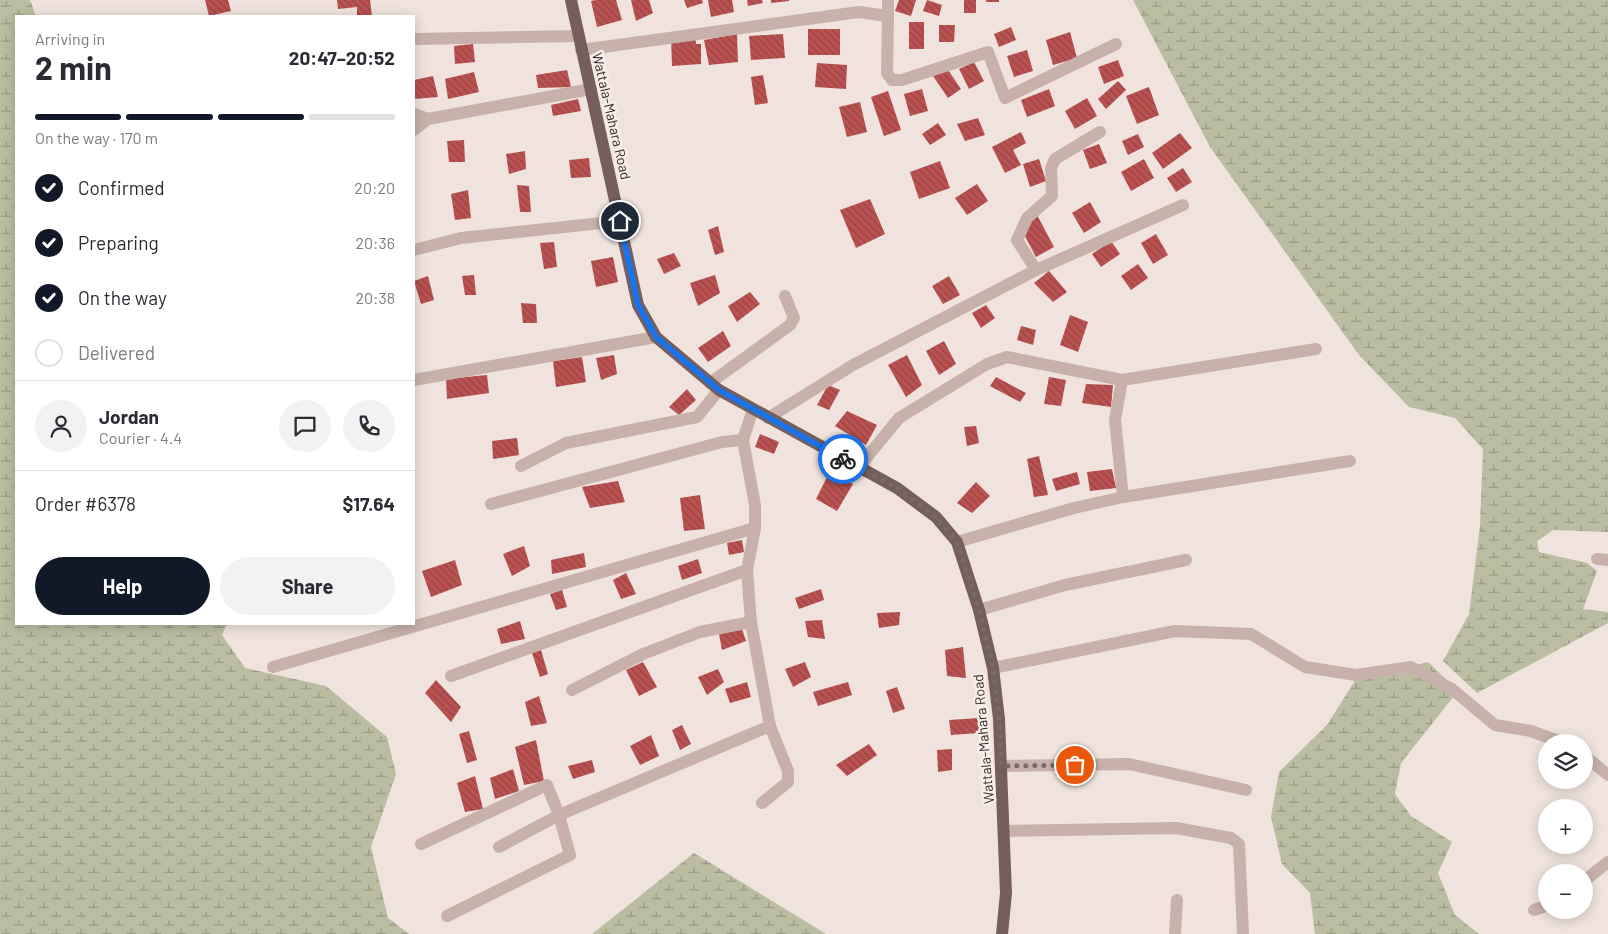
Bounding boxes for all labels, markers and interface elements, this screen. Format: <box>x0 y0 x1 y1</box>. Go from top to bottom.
text: Arriving in <box>35 29 105 48</box>
text: 20:47–20:52 <box>289 46 395 69</box>
text: 2 min <box>35 48 112 86</box>
street label: Wattala-Mahara Road <box>589 51 635 181</box>
text: On the way · 170 m <box>35 128 158 147</box>
icon: check <box>35 174 63 202</box>
text: Confirmed <box>78 176 165 199</box>
text: 20:20 <box>354 178 395 197</box>
pin <box>599 200 641 242</box>
icon: home <box>606 207 634 235</box>
icon: check <box>35 229 63 257</box>
text: Preparing <box>78 231 159 254</box>
text: 20:36 <box>355 233 395 252</box>
icon: check <box>35 284 63 312</box>
text: On the way <box>78 286 167 309</box>
text: 20:38 <box>355 288 395 307</box>
text: Delivered <box>78 341 155 364</box>
button: person <box>35 400 87 452</box>
button: chat <box>279 400 331 452</box>
button: phone <box>343 400 395 452</box>
text: Jordan <box>99 405 159 428</box>
text: Courier · 4.4 <box>99 428 182 447</box>
courier <box>818 434 868 484</box>
icon: bike <box>829 445 857 473</box>
text: Order #6378 <box>35 492 136 515</box>
text: $17.64 <box>342 492 395 515</box>
button: Help <box>35 557 210 615</box>
button: Share <box>220 557 395 615</box>
street label: Wattala-Mahara Road <box>969 674 997 804</box>
map controls <box>1538 734 1593 919</box>
button: layers <box>1538 734 1593 789</box>
pin <box>1054 744 1096 786</box>
icon: bag <box>1061 751 1089 779</box>
button: + <box>1538 799 1593 854</box>
button: − <box>1538 864 1593 919</box>

